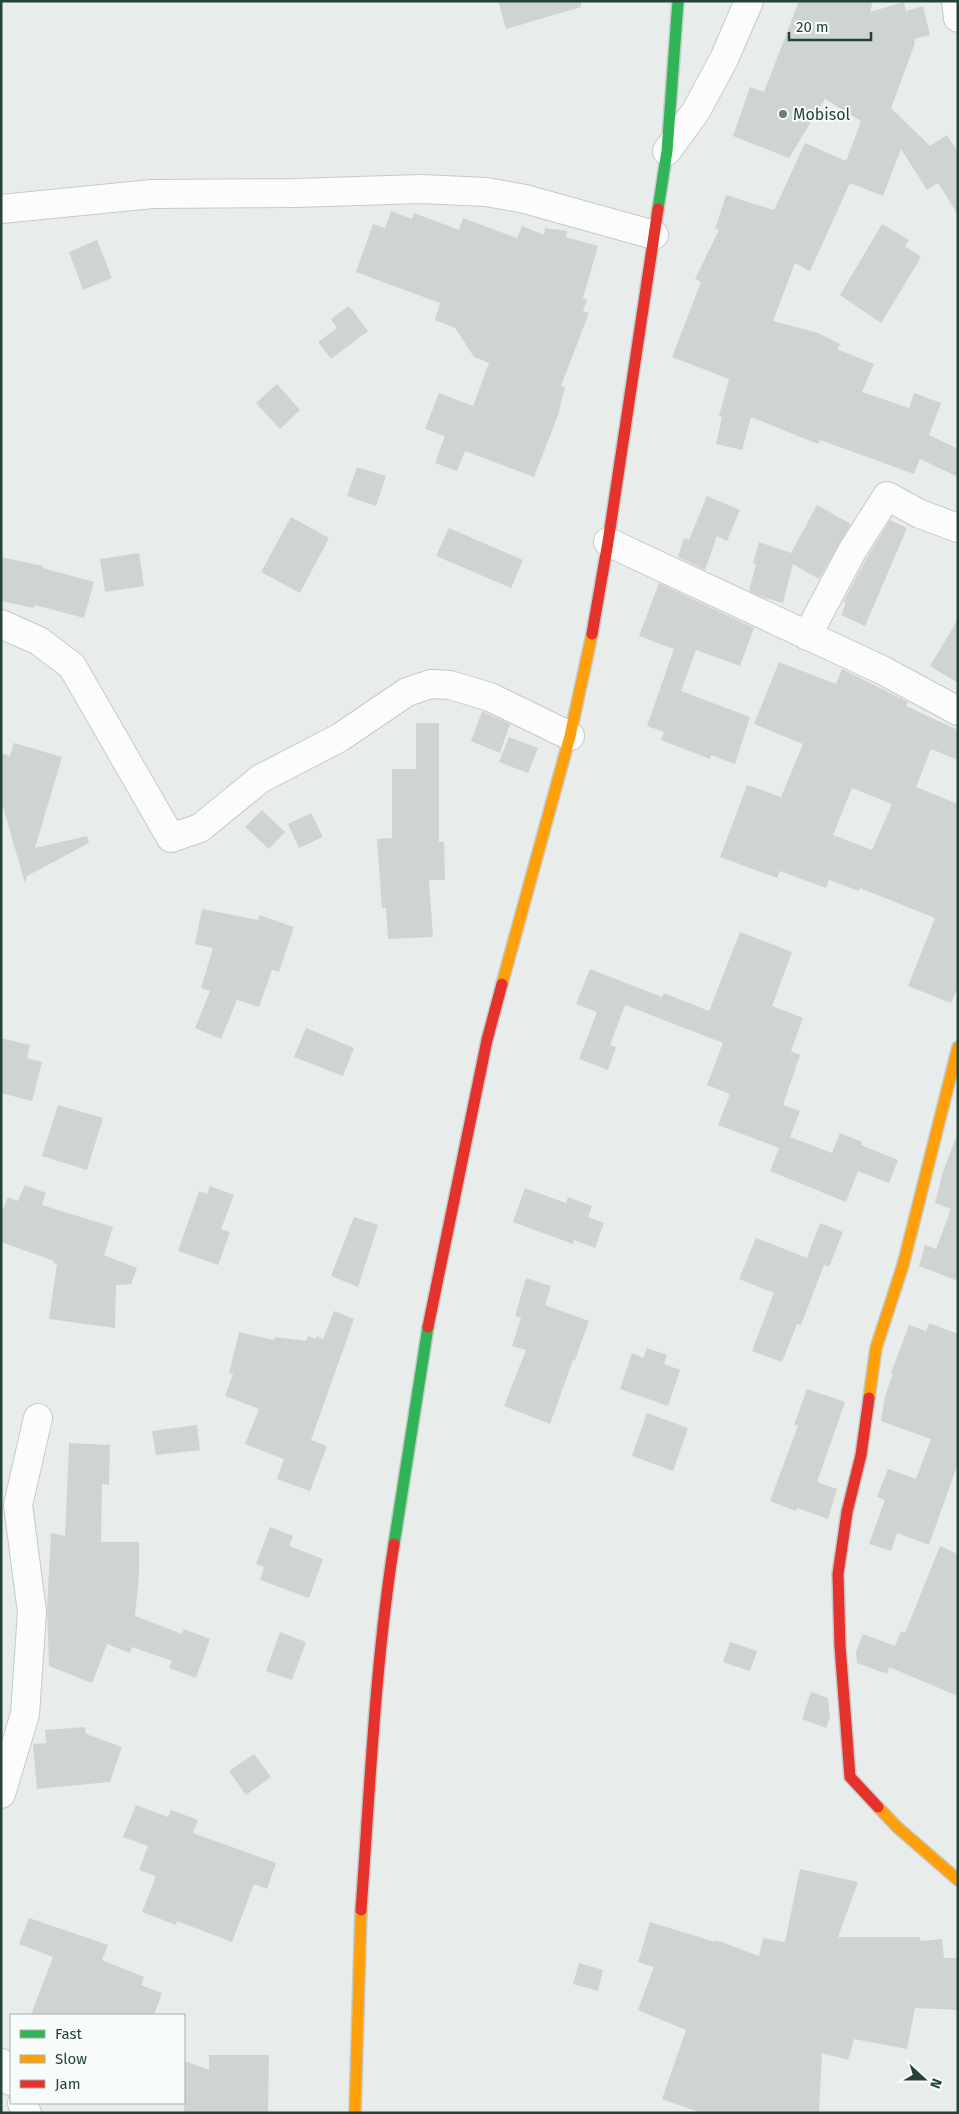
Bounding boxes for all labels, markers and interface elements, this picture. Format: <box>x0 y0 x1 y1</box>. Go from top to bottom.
scale bar <box>789 10 872 42</box>
text: 20 m <box>796 18 829 36</box>
place label: Mobisol <box>793 105 851 124</box>
marker: Mobisol <box>777 108 789 120</box>
legend <box>10 2014 185 2104</box>
text: Fast <box>55 2025 82 2043</box>
text: Slow <box>55 2050 87 2068</box>
north arrow <box>899 2054 949 2104</box>
text: Jam <box>55 2075 81 2093</box>
text: N <box>926 2076 945 2091</box>

